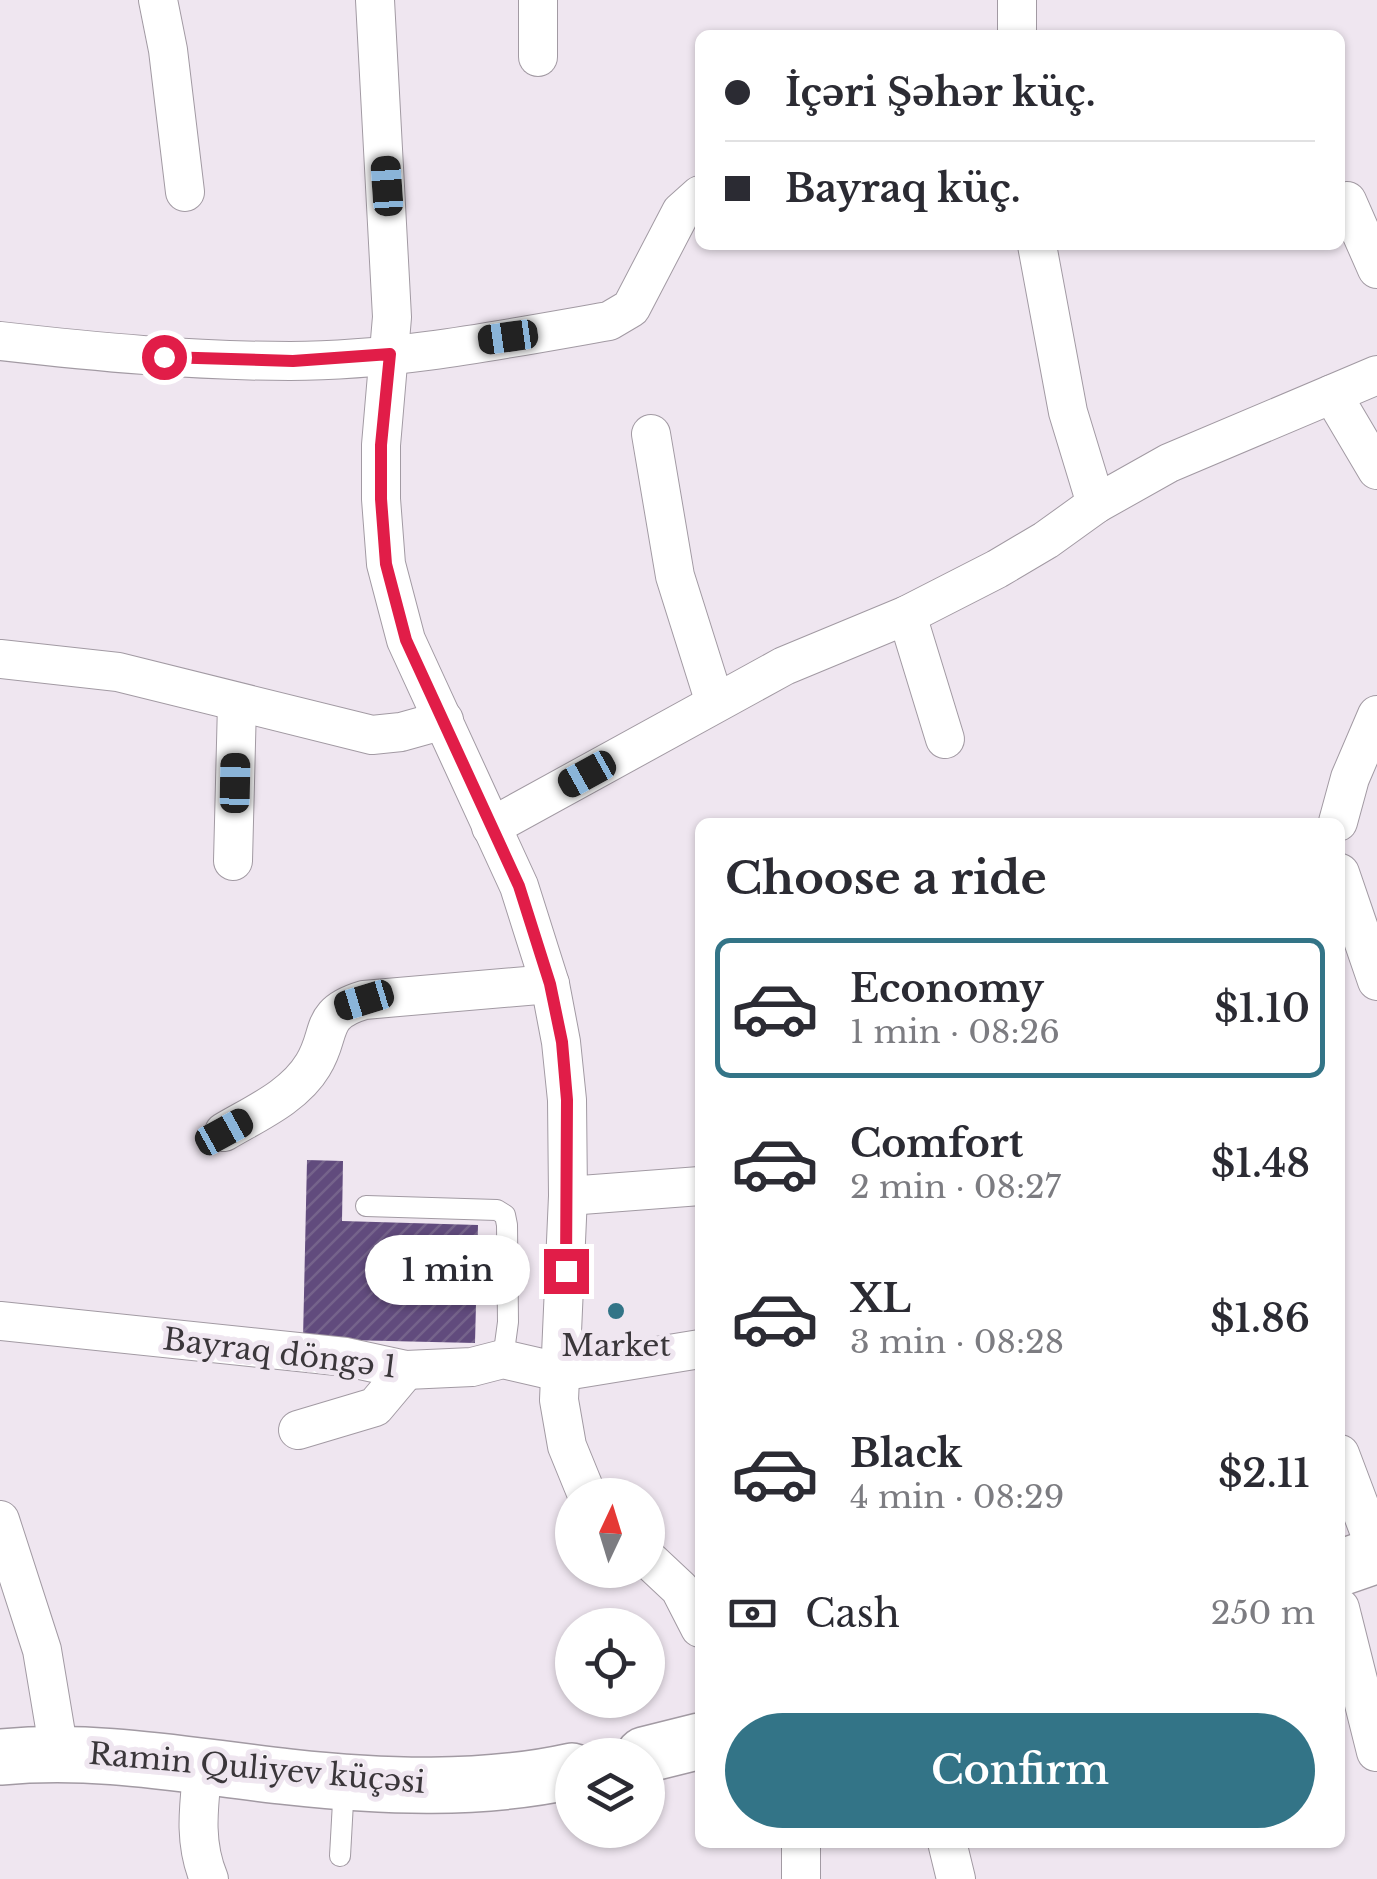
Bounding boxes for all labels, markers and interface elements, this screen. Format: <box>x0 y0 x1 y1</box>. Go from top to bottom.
text: İçəri Şəhər küç. <box>785 69 1096 116</box>
car <box>370 155 404 217</box>
text: Bayraq küç. <box>785 165 1021 212</box>
car <box>476 318 540 356</box>
route start <box>142 335 187 380</box>
car <box>553 746 621 802</box>
car <box>219 753 251 813</box>
text: Choose a ride <box>725 850 1047 906</box>
icon: car <box>730 963 820 1053</box>
text: Economy <box>850 965 1044 1012</box>
car <box>331 977 397 1023</box>
text: $1.10 <box>1214 985 1310 1032</box>
text: 1 min · 08:26 <box>850 1012 1060 1052</box>
car <box>190 1104 258 1160</box>
icon: car <box>730 1118 820 1208</box>
text: Comfort <box>850 1120 1023 1167</box>
text: $1.48 <box>1211 1140 1310 1187</box>
text: 2 min · 08:27 <box>850 1167 1061 1207</box>
callout: 1 min <box>366 1236 531 1306</box>
route end <box>544 1249 589 1294</box>
text: 1 min <box>401 1250 494 1290</box>
icon: car <box>730 1273 820 1363</box>
text: XL <box>850 1275 911 1322</box>
text: $1.86 <box>1210 1295 1310 1342</box>
marker: Market <box>605 1300 627 1322</box>
street label: Bayraq döngə 1 <box>161 1320 399 1386</box>
text: 3 min · 08:28 <box>850 1322 1064 1362</box>
place label: Market <box>561 1327 671 1364</box>
icon: car <box>730 1428 820 1518</box>
text: Black <box>850 1430 962 1477</box>
text: $2.11 <box>1218 1450 1310 1497</box>
text: 4 min · 08:29 <box>850 1477 1064 1517</box>
north arrow <box>555 1478 665 1588</box>
map controls <box>555 1478 665 1848</box>
icon: cash <box>725 1586 780 1641</box>
text: Cash <box>805 1590 900 1637</box>
text: 250 m <box>1211 1593 1315 1633</box>
button: locate <box>555 1608 665 1718</box>
button: Confirm <box>725 1713 1315 1828</box>
street label: Ramin Quliyev küçəsi <box>87 1735 427 1801</box>
button: layers <box>555 1738 665 1848</box>

